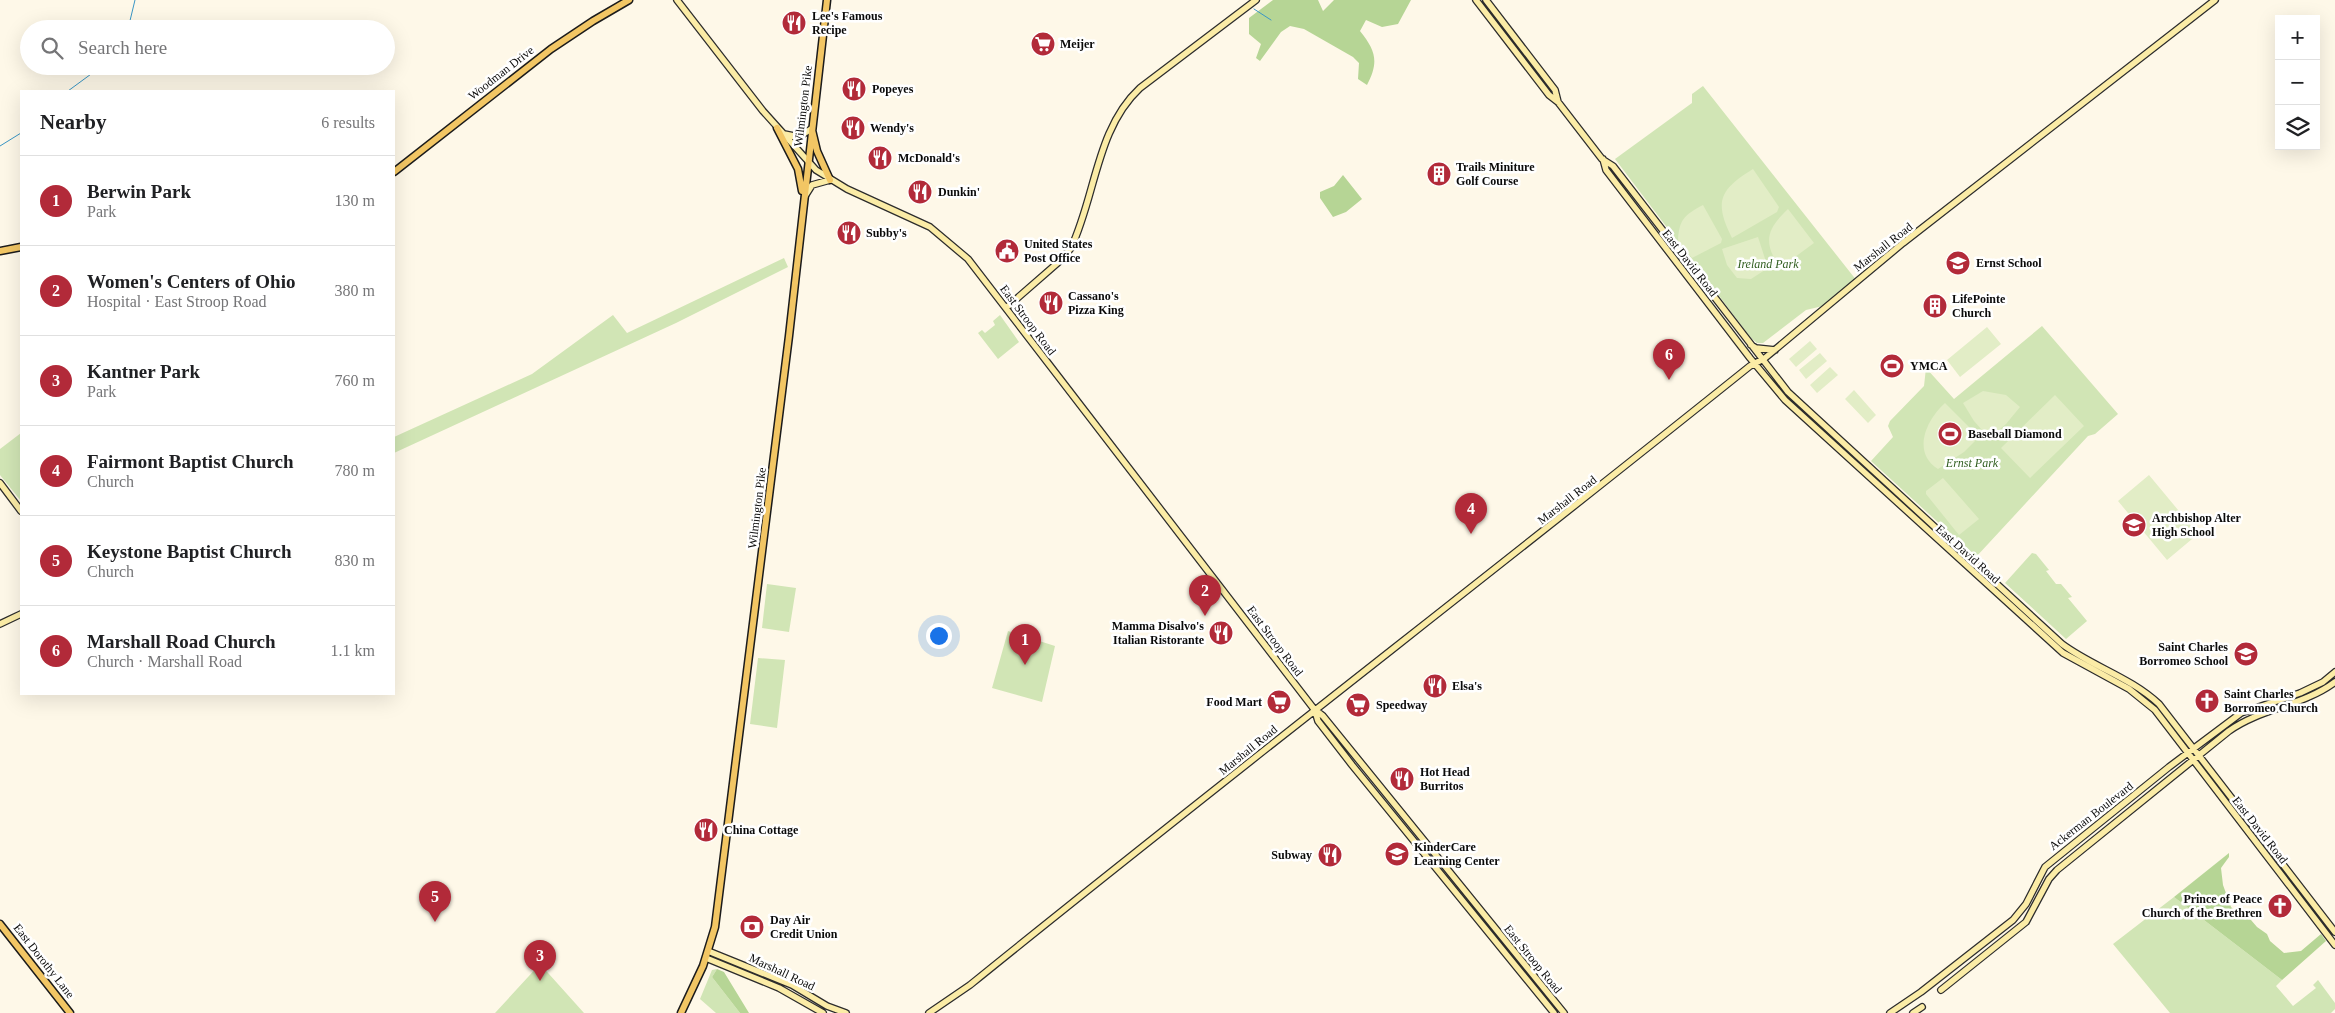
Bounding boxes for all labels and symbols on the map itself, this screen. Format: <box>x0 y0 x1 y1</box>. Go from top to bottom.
place label: Lee's Famous Recipe <box>812 9 883 37</box>
restaurant icon: Lee's Famous Recipe <box>781 10 807 36</box>
supermarket icon: Meijer <box>1030 31 1056 57</box>
place label: Meijer <box>1060 37 1095 51</box>
street label: Woodman Drive <box>465 43 537 103</box>
street label: Wilmington Pike <box>791 65 815 147</box>
restaurant icon: Popeyes <box>841 76 867 102</box>
place label: Popeyes <box>872 82 914 96</box>
restaurant icon: Wendy's <box>840 115 866 141</box>
place label: Wendy's <box>870 121 914 135</box>
restaurant icon: McDonald's <box>867 145 893 171</box>
place label: McDonald's <box>898 151 960 165</box>
place label: Trails Miniture Golf Course <box>1456 160 1535 188</box>
building icon: Trails Miniture Golf Course <box>1426 161 1452 187</box>
restaurant icon: Dunkin' <box>907 179 933 205</box>
place label: Dunkin' <box>938 185 980 199</box>
restaurant icon: Subby's <box>836 220 862 246</box>
street label: Marshall Road <box>1851 220 1915 274</box>
place label: Subby's <box>866 226 907 240</box>
street label: East David Road <box>1659 227 1721 299</box>
place label: United States Post Office <box>1024 237 1093 265</box>
public building icon: United States Post Office <box>994 238 1020 264</box>
school or university icon: Ernst School <box>1945 250 1971 276</box>
place label: Ernst School <box>1976 256 2042 270</box>
park label: Ireland Park <box>1736 257 1799 271</box>
street label: East Stroop Road <box>997 282 1059 358</box>
place label: Cassano's Pizza King <box>1068 289 1124 317</box>
restaurant icon: Cassano's Pizza King <box>1038 290 1064 316</box>
place label: LifePointe Church <box>1952 292 2006 320</box>
building icon: LifePointe Church <box>1922 293 1948 319</box>
pin: 6 <box>1653 339 1685 380</box>
sports icon: YMCA <box>1879 353 1905 379</box>
place label: YMCA <box>1910 359 1948 373</box>
sports icon: Baseball Diamond <box>1937 421 1963 447</box>
place label: Baseball Diamond <box>1968 427 2062 441</box>
park label: Ernst Park <box>1945 456 1999 470</box>
street label: Wilmington Pike <box>745 467 769 549</box>
street label: Marshall Road <box>1535 473 1599 527</box>
pin: 4 <box>1455 493 1487 534</box>
place label: Archbishop Alter High School <box>2152 511 2241 539</box>
school or university icon: Archbishop Alter High School <box>2121 512 2147 538</box>
street label: East David Road <box>1933 522 2003 586</box>
pin: 2 <box>1189 575 1221 616</box>
street label: East Stroop Road <box>1244 603 1306 679</box>
place label: Mamma Disalvo's Italian Ristorante <box>1112 619 1205 647</box>
restaurant icon: Mamma Disalvo's Italian Ristorante <box>1208 620 1234 646</box>
your location <box>926 623 952 649</box>
pin: 1 <box>1009 624 1041 665</box>
place label: Saint Charles Borromeo School <box>2139 640 2229 668</box>
school or university icon: Saint Charles Borromeo School <box>2233 641 2259 667</box>
restaurant icon: Elsa's <box>1422 673 1448 699</box>
place label: Elsa's <box>1452 679 1482 693</box>
place label: Saint Charles Borromeo Church <box>2224 687 2318 715</box>
church icon: Saint Charles Borromeo Church <box>2194 688 2220 714</box>
supermarket icon: Food Mart <box>1266 689 1292 715</box>
supermarket icon: Speedway <box>1345 692 1371 718</box>
place label: Food Mart <box>1206 695 1262 709</box>
place label: Speedway <box>1376 698 1427 712</box>
street label: Marshall Road <box>1216 722 1280 778</box>
place label: Hot Head Burritos <box>1420 765 1470 793</box>
restaurant icon: Hot Head Burritos <box>1389 766 1415 792</box>
street label: Ackerman Boulevard <box>2046 779 2136 853</box>
street label: East David Road <box>2229 794 2291 866</box>
restaurant icon: China Cottage <box>693 817 719 843</box>
place label: China Cottage <box>724 823 799 837</box>
place label: KinderCare Learning Center <box>1414 840 1500 868</box>
school or university icon: KinderCare Learning Center <box>1384 841 1410 867</box>
restaurant icon: Subway <box>1317 842 1343 868</box>
place label: Subway <box>1271 848 1312 862</box>
pin: 5 <box>419 881 451 922</box>
place label: Prince of Peace Church of the Brethren <box>2142 892 2263 920</box>
church icon: Prince of Peace Church of the Brethren <box>2267 893 2293 919</box>
place label: Day Air Credit Union <box>770 913 838 941</box>
bank icon: Day Air Credit Union <box>739 914 765 940</box>
street label: East Dorothy Lane <box>11 921 77 1001</box>
street label: East Stroop Road <box>1501 922 1565 996</box>
pin: 3 <box>524 940 556 981</box>
street label: Marshall Road <box>747 951 817 993</box>

